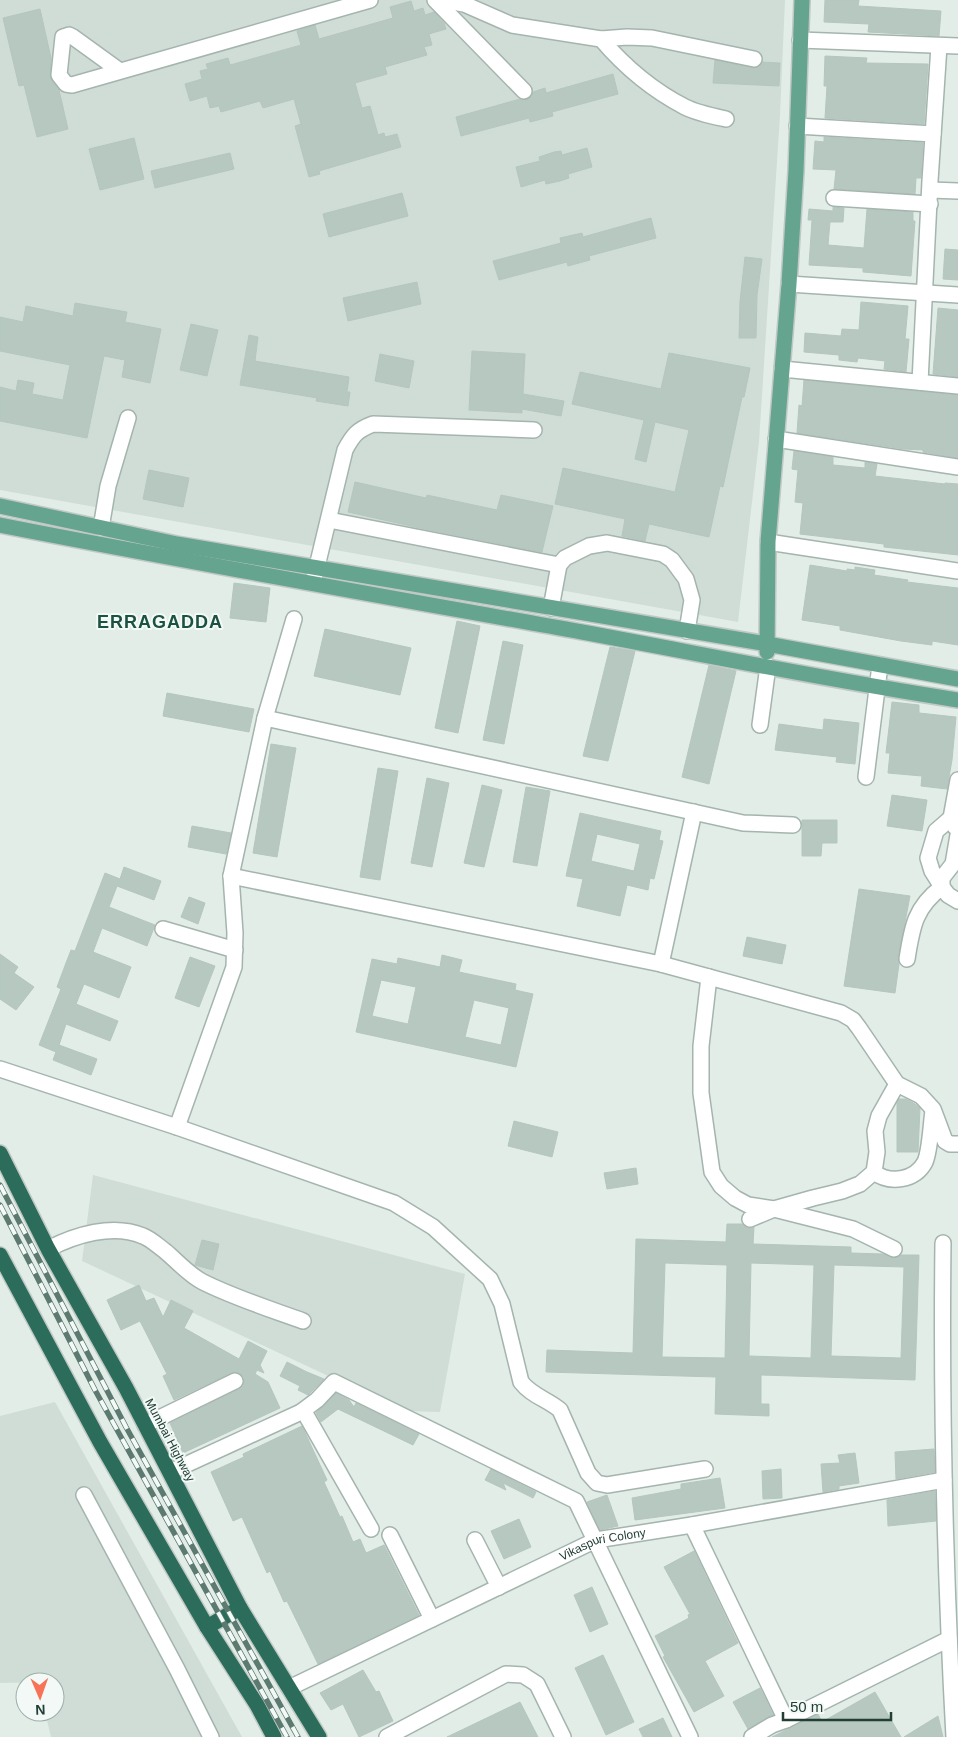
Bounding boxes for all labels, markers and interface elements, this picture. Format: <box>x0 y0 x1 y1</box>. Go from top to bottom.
district label: ERRAGADDA <box>97 612 223 632</box>
street label: Mumbai Highway <box>142 1396 198 1484</box>
street label: Vikaspuri Colony <box>557 1525 647 1564</box>
north arrow <box>15 1672 65 1722</box>
scale bar <box>783 1690 890 1722</box>
text: 50 m <box>790 1698 823 1715</box>
text: N <box>35 1702 46 1718</box>

